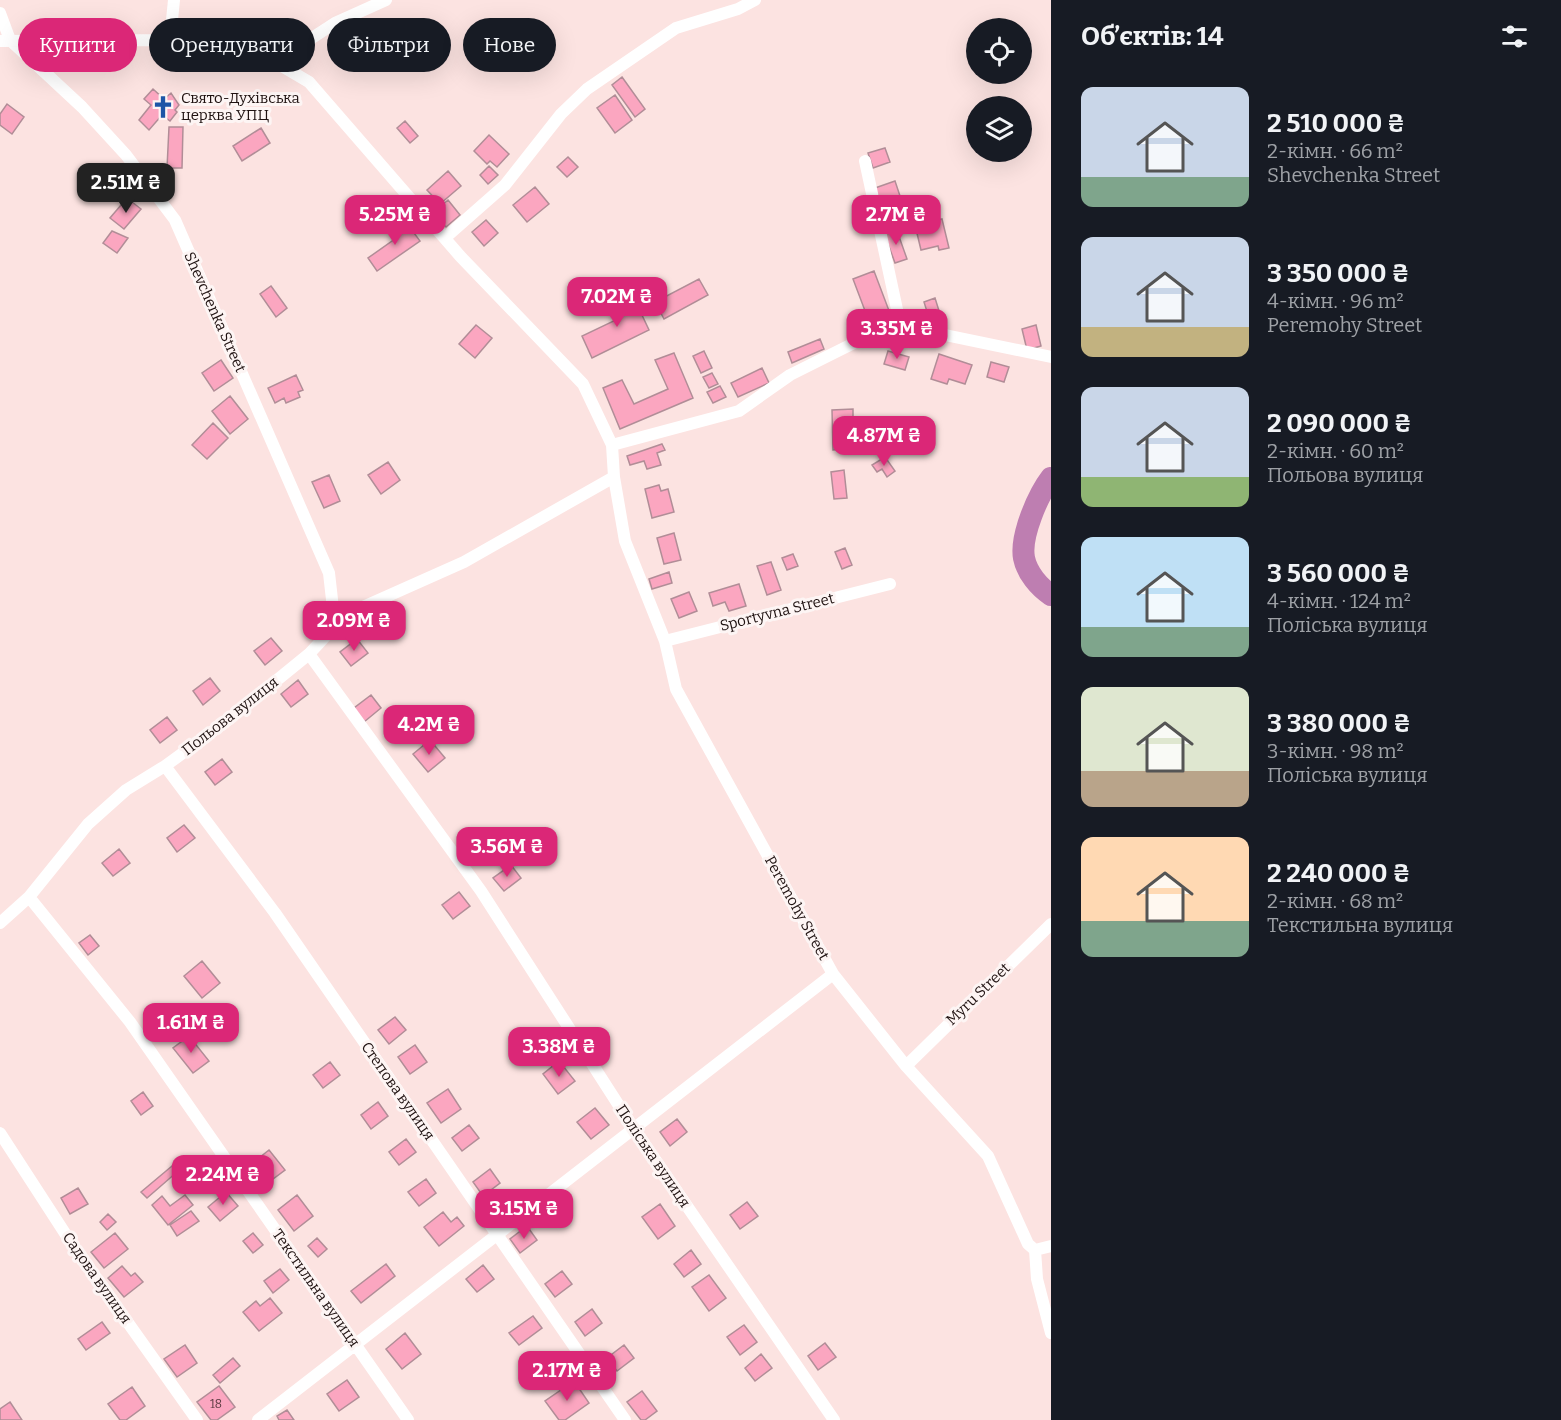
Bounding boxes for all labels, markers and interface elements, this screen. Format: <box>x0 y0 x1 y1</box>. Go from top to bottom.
chip: Купити <box>18 18 137 72</box>
chip: Орендувати <box>149 18 315 72</box>
chip: Фільтри <box>327 18 451 72</box>
chip: Нове <box>463 18 556 72</box>
map controls <box>966 18 1032 162</box>
button: locate <box>966 18 1032 84</box>
icon: filters <box>1498 20 1531 53</box>
text: Об’єктів: 14 <box>1081 21 1224 52</box>
place label: Свято-Духівська церква УПЦ <box>181 89 300 124</box>
church icon: Свято-Духівська церква УПЦ <box>150 94 176 120</box>
button: layers <box>966 96 1032 162</box>
text: 2 510 000 ₴ <box>1267 108 1405 139</box>
icon: home <box>1129 111 1201 183</box>
text: 2-кімн. · 66 m² <box>1267 139 1403 163</box>
pin: 2.51M ₴ <box>71 163 181 214</box>
text: Shevchenka Street <box>1267 163 1440 187</box>
text: 2.51M ₴ <box>91 170 161 194</box>
pin: 5.25M ₴ <box>340 195 450 246</box>
pin: 2.7M ₴ <box>847 195 945 246</box>
text: 5.25M ₴ <box>359 202 431 226</box>
text: 2.7M ₴ <box>866 202 926 226</box>
street label: Shevchenka Street <box>180 249 250 376</box>
text: 3 350 000 ₴ <box>1267 258 1409 289</box>
icon: home <box>1129 261 1201 333</box>
pin: 7.02M ₴ <box>562 277 672 328</box>
text: 7.02M ₴ <box>581 284 653 308</box>
text: 4-кімн. · 96 m² <box>1267 289 1404 313</box>
pin: 3.35M ₴ <box>842 309 952 360</box>
text: Peremohy Street <box>1267 313 1422 337</box>
text: 3.35M ₴ <box>861 316 933 340</box>
text: 2 090 000 ₴ <box>1267 408 1412 439</box>
icon: home <box>1129 411 1201 483</box>
pin: 4.87M ₴ <box>829 416 939 467</box>
text: 4.87M ₴ <box>847 423 921 447</box>
text: 2-кімн. · 60 m² <box>1267 439 1404 463</box>
text: Польова вулиця <box>1267 463 1423 487</box>
text: 3 560 000 ₴ <box>1267 558 1410 589</box>
icon: home <box>1129 561 1201 633</box>
street label: Sportyvna Street <box>718 589 837 635</box>
text: 4-кімн. · 124 m² <box>1267 589 1411 613</box>
pin: 2.09M ₴ <box>299 601 409 652</box>
text: 2.09M ₴ <box>317 608 391 632</box>
text: Поліська вулиця <box>1267 613 1427 637</box>
street label: Польова вулиця <box>178 673 282 759</box>
pin: 4.2M ₴ <box>380 705 478 756</box>
text: 3 380 000 ₴ <box>1267 708 1411 739</box>
icon: home <box>1129 711 1201 783</box>
text: 4.2M ₴ <box>397 712 461 736</box>
text: 3-кімн. · 98 m² <box>1267 739 1404 763</box>
text: Поліська вулиця <box>1267 763 1427 787</box>
pin: 3.56M ₴ <box>452 827 562 878</box>
text: 3.56M ₴ <box>470 834 544 858</box>
street label: Peremohy Street <box>761 853 833 964</box>
text: 2 240 000 ₴ <box>1267 858 1410 889</box>
icon: home <box>1129 861 1201 933</box>
text: 2-кімн. · 68 m² <box>1267 889 1403 913</box>
text: Текстильна вулиця <box>1267 913 1453 937</box>
street label: Myru Street <box>942 959 1014 1029</box>
pin: 1.61M ₴ <box>136 1003 246 1054</box>
text: 1.61M ₴ <box>157 1010 225 1034</box>
pin: 3.38M ₴ <box>504 1027 614 1078</box>
text: 3.38M ₴ <box>522 1034 596 1058</box>
street label: Степова вулиця <box>357 1038 439 1144</box>
street label: Поліська вулиця <box>612 1101 694 1211</box>
pin: 2.24M ₴ <box>168 1155 278 1206</box>
text: 2.24M ₴ <box>186 1162 260 1186</box>
pin: 3.15M ₴ <box>469 1189 579 1240</box>
text: 3.15M ₴ <box>489 1196 559 1220</box>
street label: Текстильна вулиця <box>269 1226 363 1350</box>
street label: Садова вулиця <box>59 1229 135 1327</box>
pin: 2.17M ₴ <box>512 1351 622 1402</box>
text: 2.17M ₴ <box>532 1358 602 1382</box>
house number: 18 <box>210 1397 222 1411</box>

